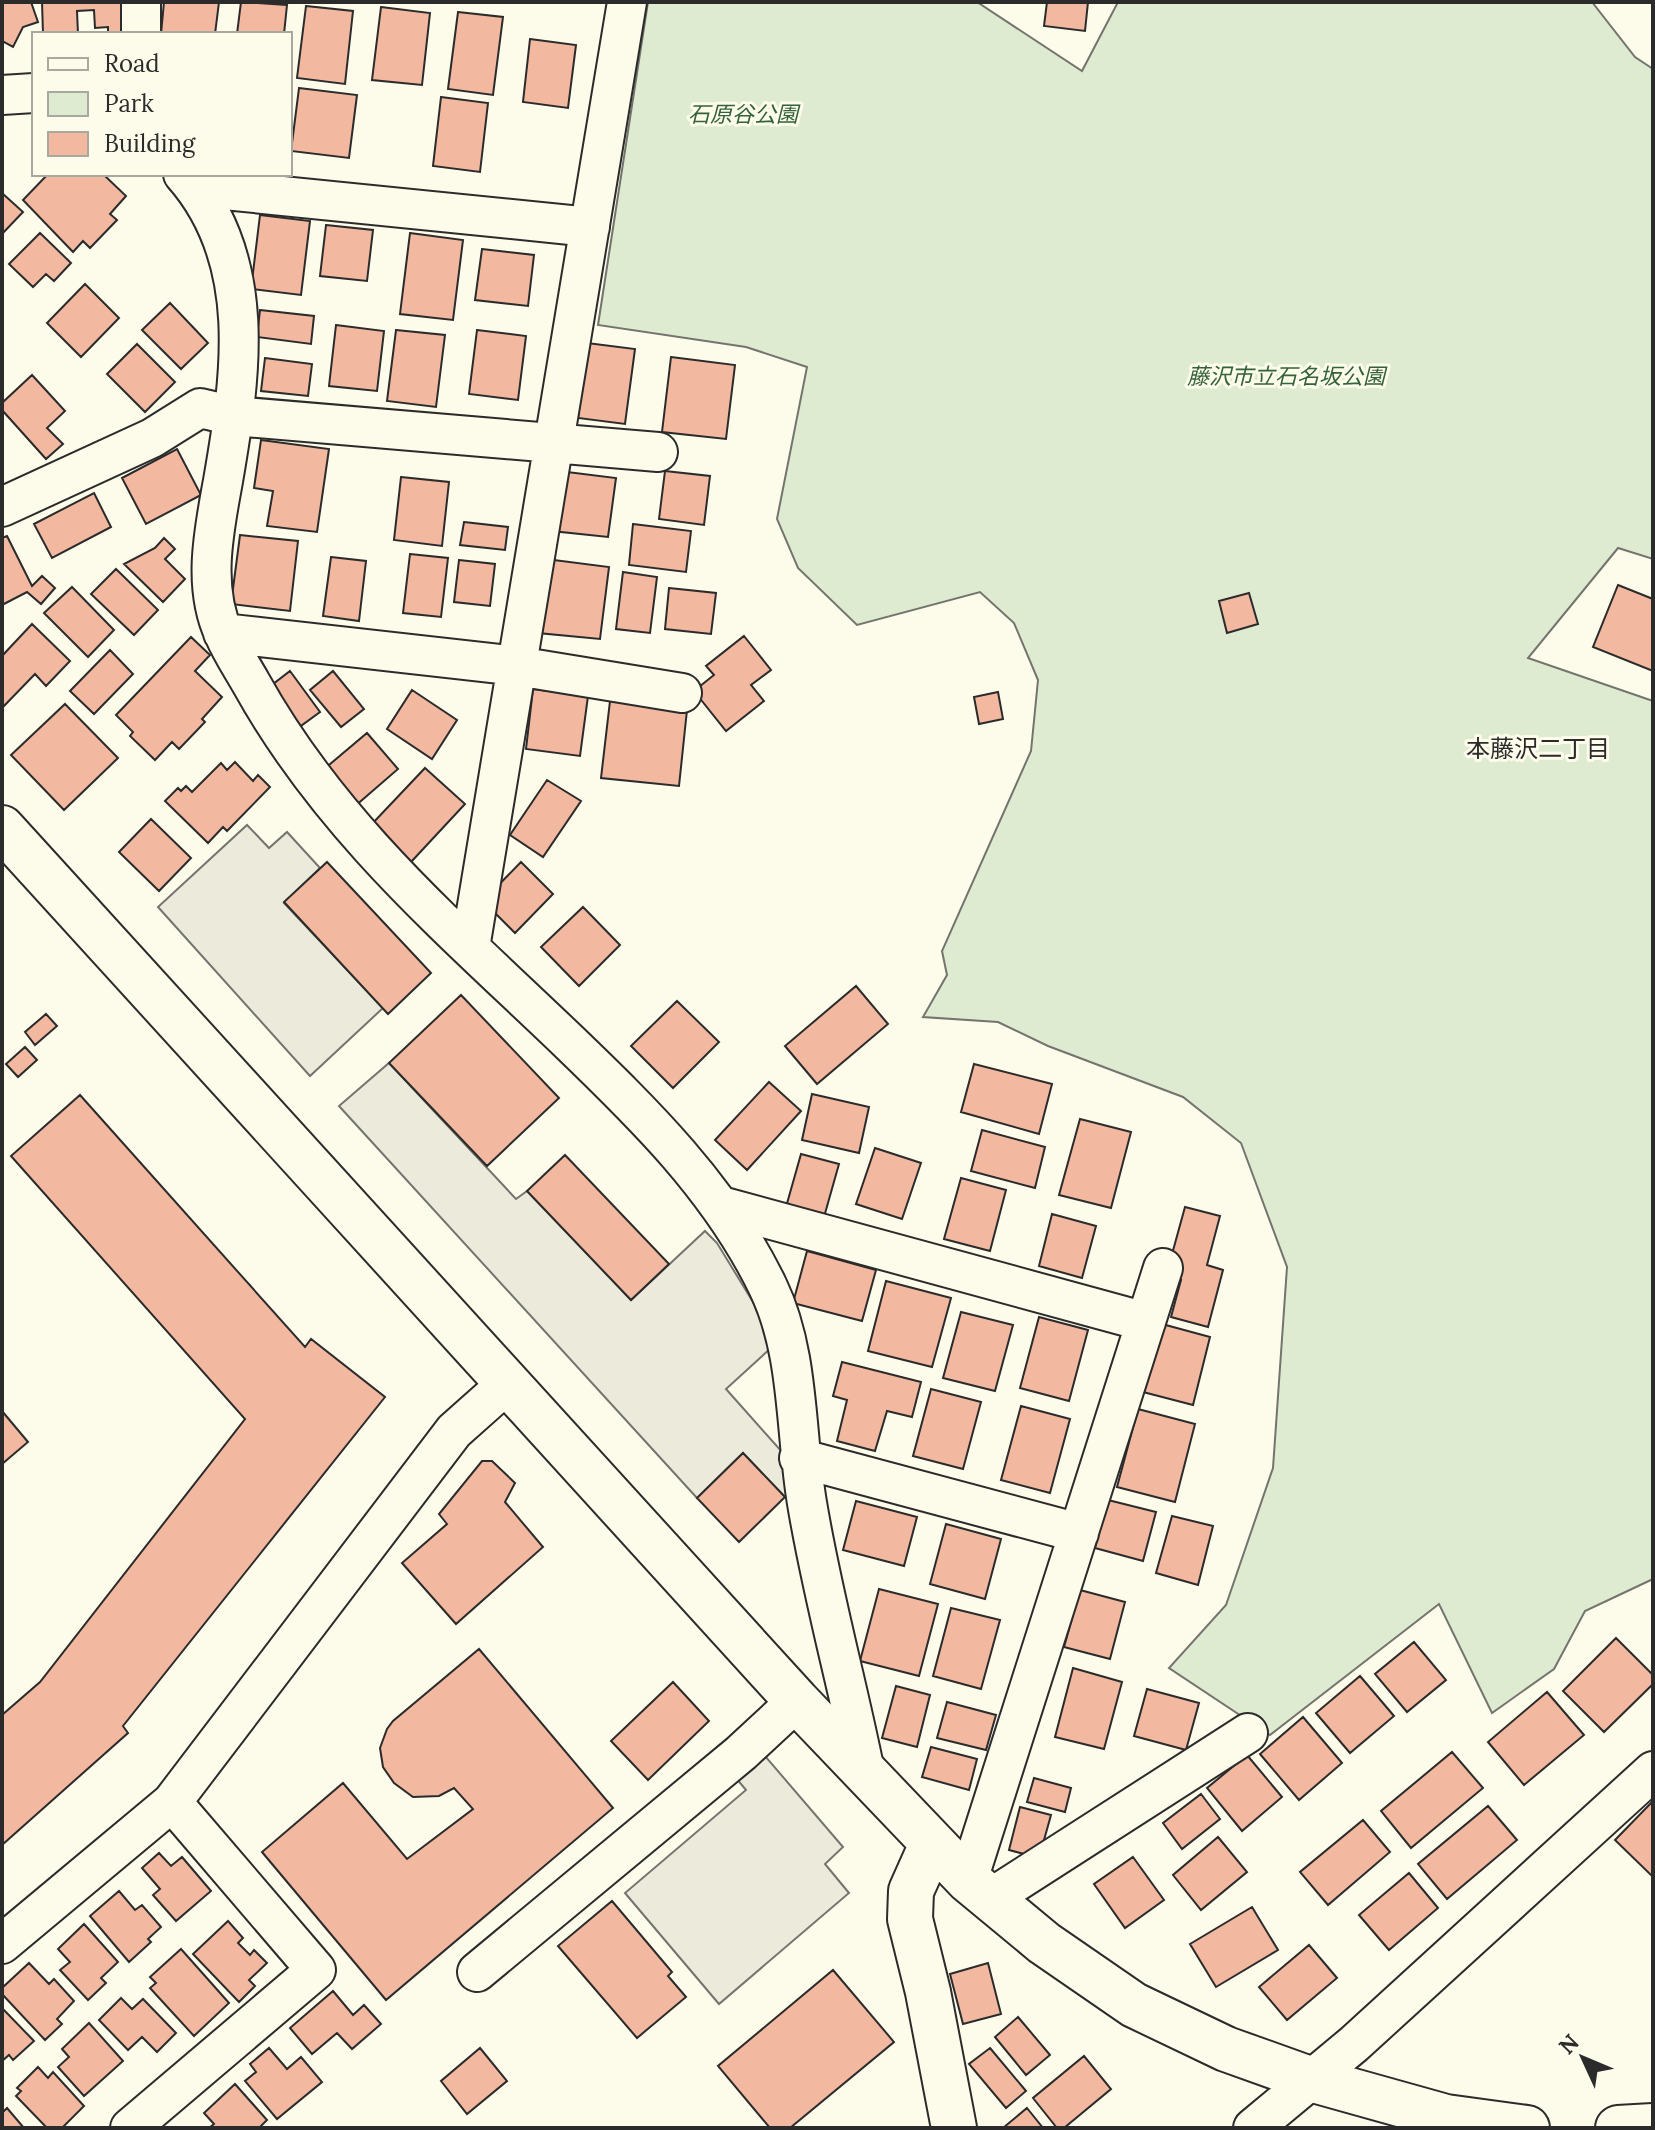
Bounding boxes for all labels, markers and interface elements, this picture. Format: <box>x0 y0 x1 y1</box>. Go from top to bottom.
legend <box>32 32 292 176</box>
text: Road <box>104 48 160 79</box>
text: Park <box>104 88 154 119</box>
park label: 石原谷公園 <box>688 100 801 128</box>
text: Building <box>104 128 196 159</box>
park label: 藤沢市立石名坂公園 <box>1187 362 1388 390</box>
district label: 本藤沢二丁目 <box>1466 733 1610 764</box>
north arrow <box>1543 2018 1623 2098</box>
text: N <box>1553 2028 1585 2060</box>

